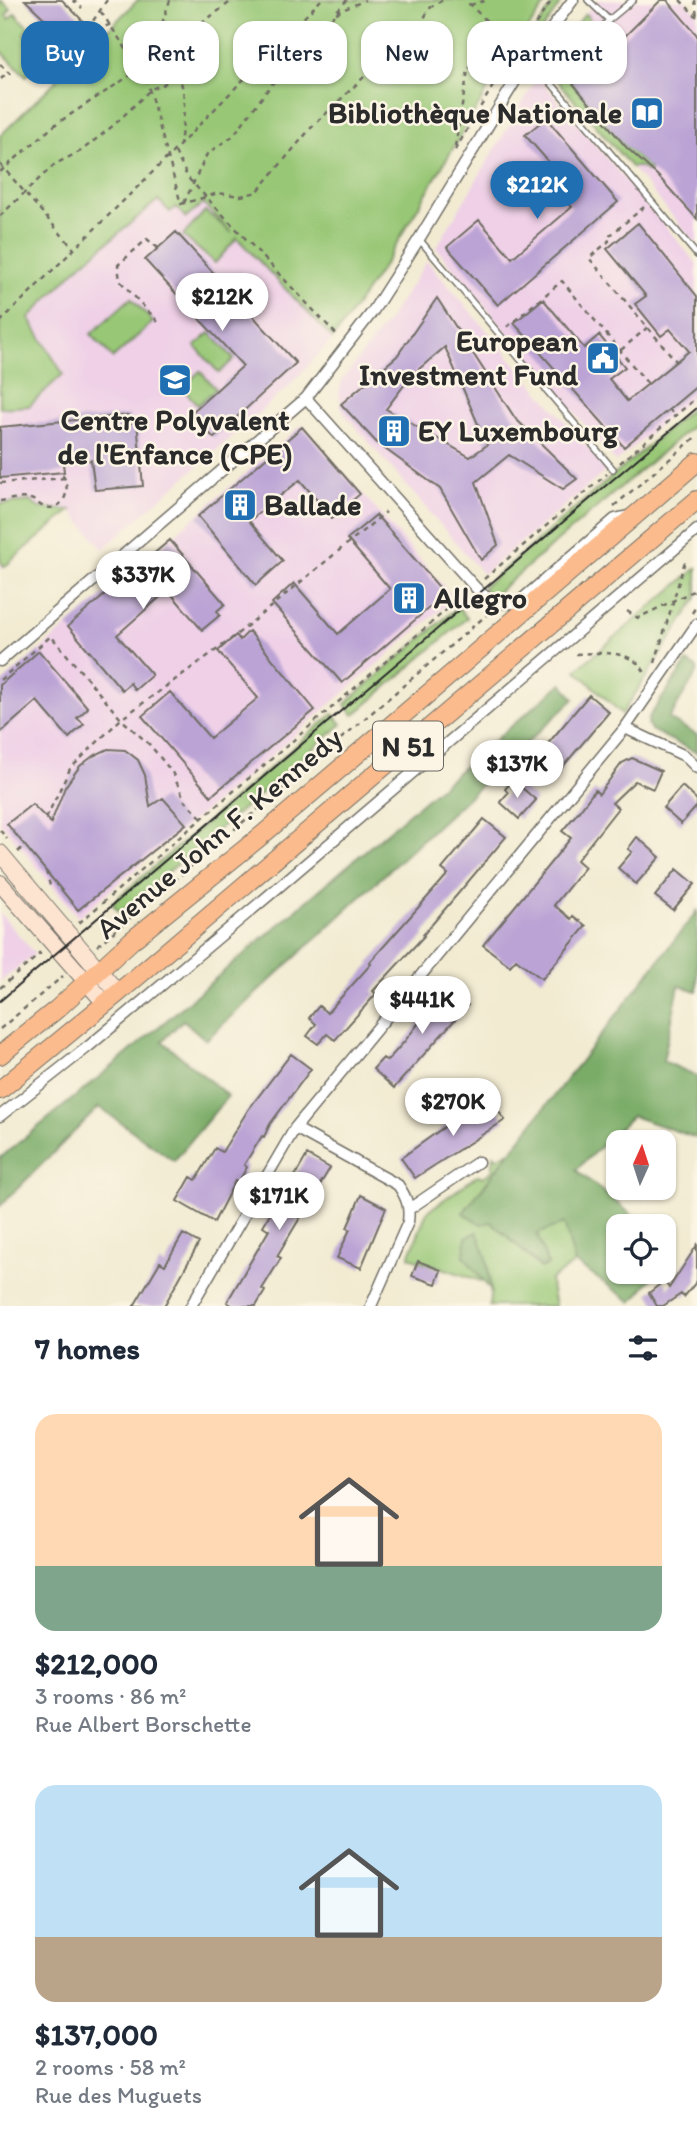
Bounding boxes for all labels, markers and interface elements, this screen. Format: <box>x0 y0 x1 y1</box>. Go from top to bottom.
chip: Buy <box>21 21 109 84</box>
chip: Rent <box>123 21 219 84</box>
chip: Filters <box>233 21 347 84</box>
chip: New <box>361 21 453 84</box>
chip: Apartment <box>467 21 627 84</box>
place label: Bibliothèque Nationale <box>328 94 622 131</box>
library icon: Bibliothèque Nationale <box>628 94 666 132</box>
pin: $212K <box>488 162 586 221</box>
text: $212K <box>506 170 568 198</box>
pin: $212K <box>173 274 271 333</box>
text: $212K <box>191 282 253 310</box>
place label: European Investment Fund <box>359 322 579 393</box>
public building icon: European Investment Fund <box>584 339 622 377</box>
school or university icon: Centre Polyvalent de l'Enfance (CPE) <box>156 361 194 399</box>
place label: Centre Polyvalent de l'Enfance (CPE) <box>57 401 293 472</box>
building icon: EY Luxembourg <box>375 412 413 450</box>
place label: EY Luxembourg <box>418 412 619 449</box>
building icon: Ballade <box>221 486 259 524</box>
place label: Ballade <box>264 486 362 523</box>
pin: $337K <box>94 552 192 611</box>
text: $337K <box>112 560 174 588</box>
building icon: Allegro <box>390 579 428 617</box>
place label: Allegro <box>433 579 527 616</box>
street label: Avenue John F. Kennedy <box>88 719 349 947</box>
road number: N 51 <box>373 722 443 770</box>
pin: $137K <box>468 740 566 800</box>
text: $137K <box>487 749 547 777</box>
pin: $441K <box>373 976 471 1036</box>
text: $441K <box>390 985 454 1013</box>
pin: $270K <box>404 1078 502 1138</box>
text: $270K <box>421 1087 485 1115</box>
north arrow <box>606 1130 676 1200</box>
map controls <box>606 1130 676 1284</box>
pin: $171K <box>230 1172 328 1232</box>
text: $171K <box>249 1181 309 1209</box>
button: locate <box>606 1214 676 1284</box>
icon: filters <box>624 1329 662 1367</box>
text: 7 homes <box>35 1330 140 1367</box>
icon: home <box>286 1459 412 1585</box>
text: $212,000 <box>35 1645 158 1682</box>
text: 3 rooms · 86 m² <box>35 1682 187 1710</box>
text: Rue Albert Borschette <box>35 1710 252 1738</box>
icon: home <box>286 1830 412 1956</box>
text: $137,000 <box>35 2016 158 2053</box>
text: 2 rooms · 58 m² <box>35 2053 186 2081</box>
text: Rue des Muguets <box>35 2081 202 2109</box>

